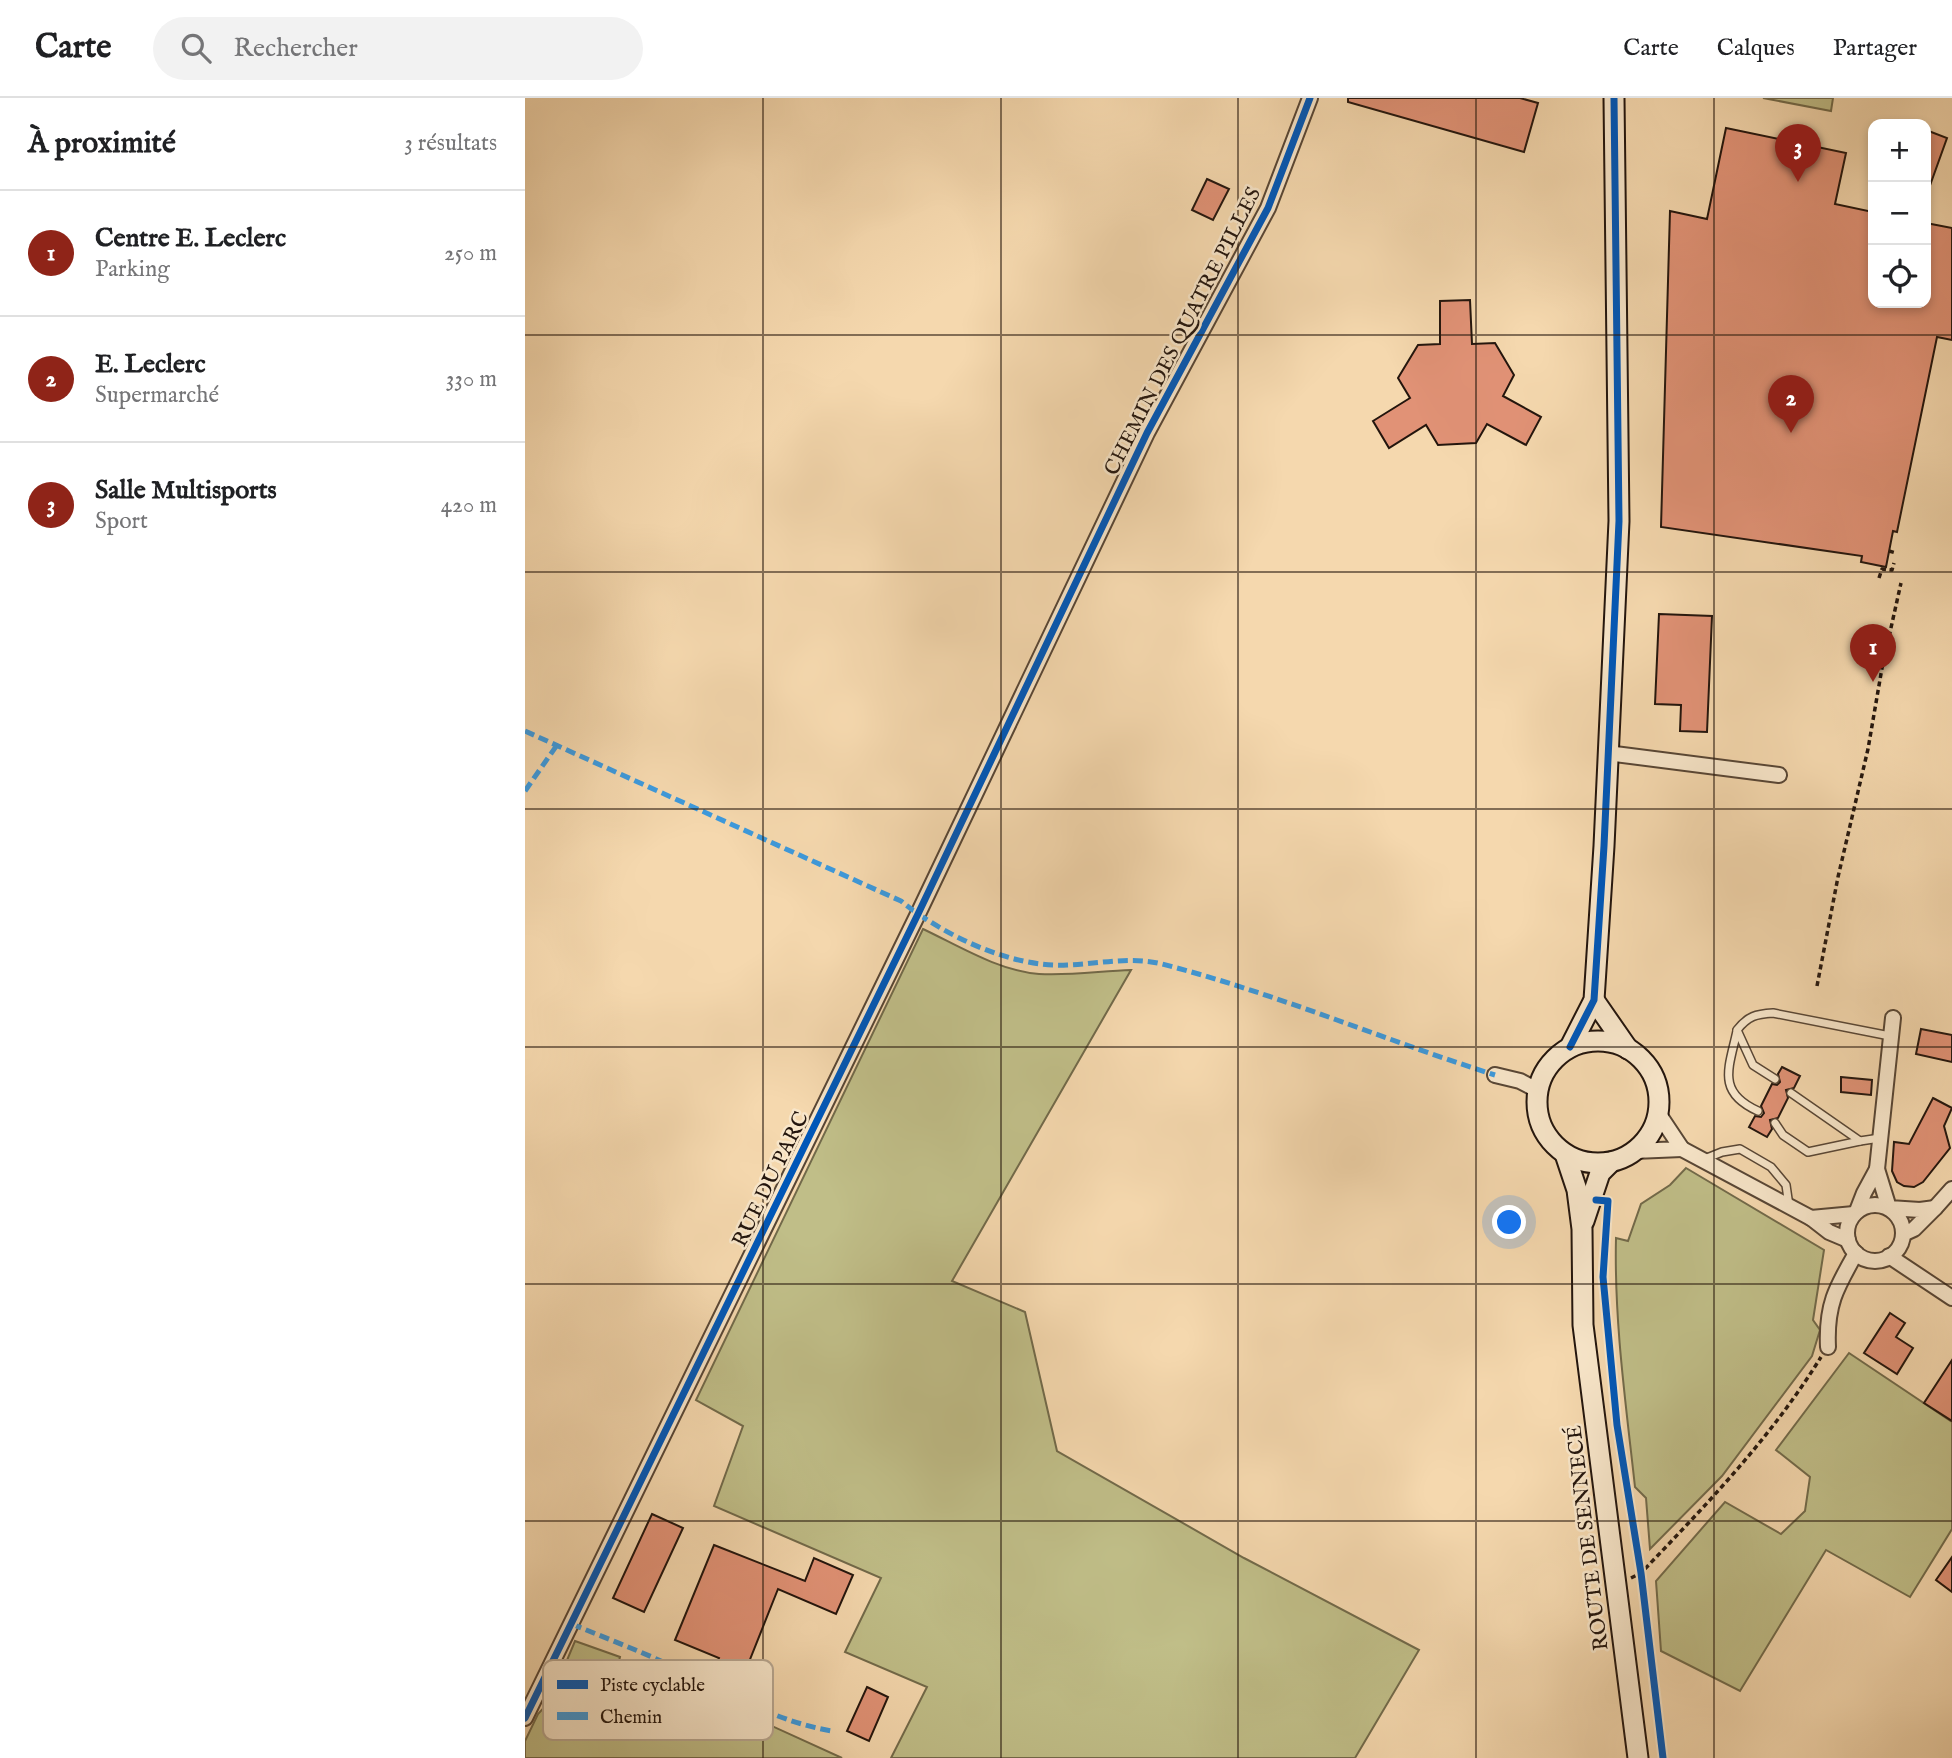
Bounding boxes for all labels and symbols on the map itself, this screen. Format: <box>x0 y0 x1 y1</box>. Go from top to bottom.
pin: 3 <box>1775 124 1821 182</box>
street label: CHEMIN DES QUATRE PILLES <box>1099 183 1268 480</box>
pin: 2 <box>1768 375 1814 433</box>
pin: 1 <box>1850 624 1896 682</box>
street label: RUE DU PARC <box>727 1108 816 1252</box>
your location <box>1492 1205 1526 1239</box>
street label: ROUTE DE SENNECÉ <box>1560 1424 1616 1652</box>
legend <box>543 1660 773 1740</box>
text: Piste cyclable <box>600 1674 705 1698</box>
text: Chemin <box>600 1706 662 1730</box>

